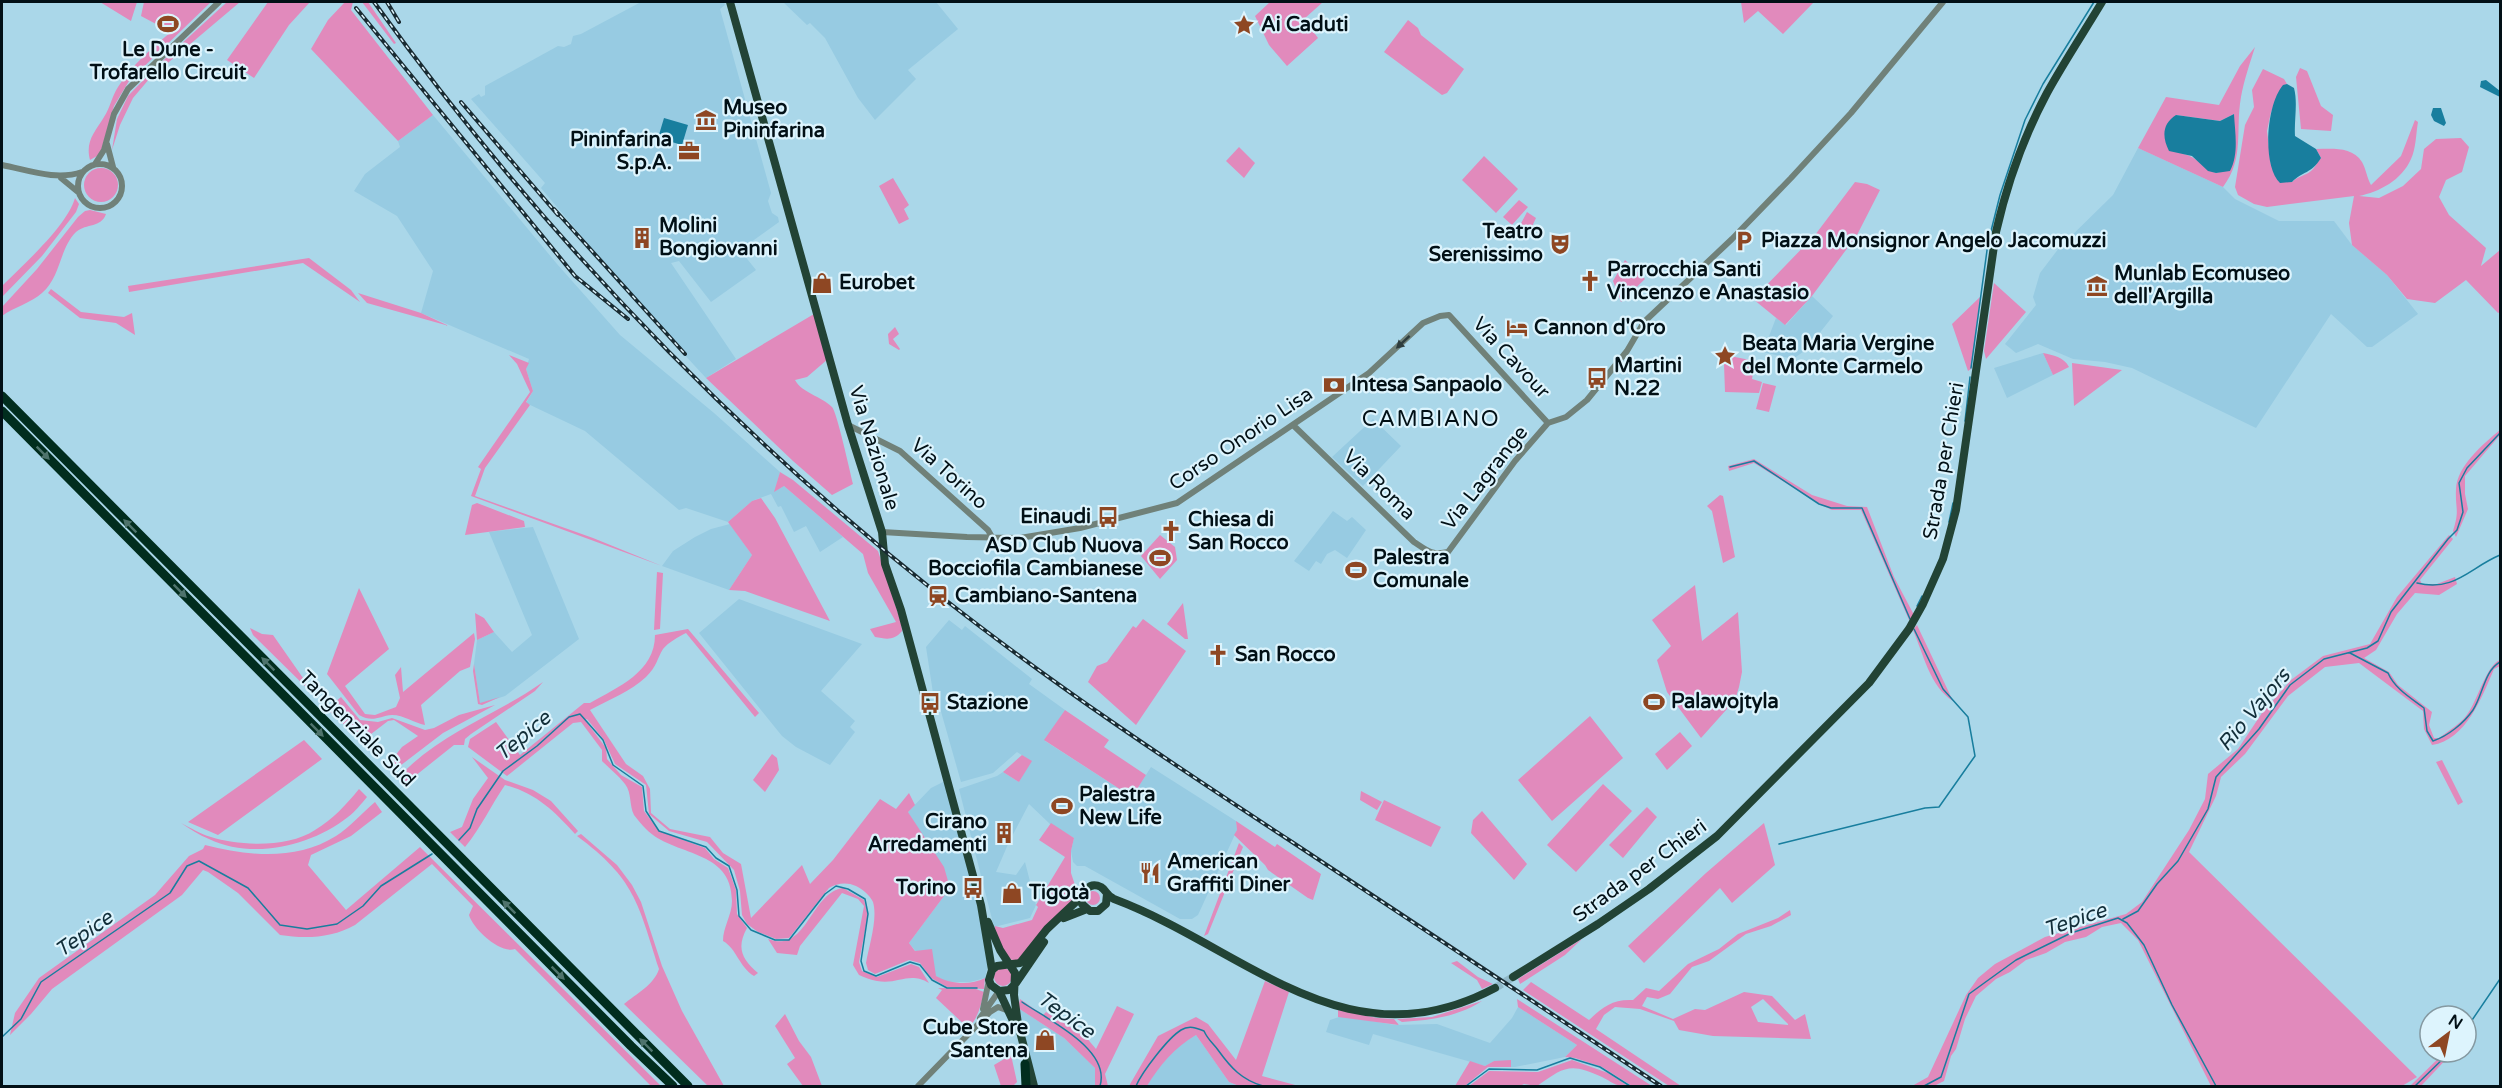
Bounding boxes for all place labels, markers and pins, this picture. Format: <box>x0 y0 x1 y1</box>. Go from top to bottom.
sports icon: Le Dune - Trofarello Circuit <box>156 12 180 36</box>
place icon: Ai Caduti <box>1232 13 1256 37</box>
place label: Ai Caduti <box>1261 13 1349 37</box>
place label: Le Dune - Trofarello Circuit <box>89 38 247 85</box>
place label: Museo Pininfarina <box>723 96 825 143</box>
museum icon: Museo Pininfarina <box>694 108 718 132</box>
place label: Pininfarina S.p.A. <box>570 128 672 175</box>
office icon: Pininfarina S.p.A. <box>677 139 701 163</box>
place label: Molini Bongiovanni <box>659 214 778 261</box>
place label: Teatro Serenissimo <box>1429 220 1543 267</box>
building icon: Molini Bongiovanni <box>630 226 654 250</box>
parking icon: Piazza Monsignor Angelo Jacomuzzi <box>1732 229 1756 253</box>
place label: Piazza Monsignor Angelo Jacomuzzi <box>1761 229 2107 253</box>
theatre icon: Teatro Serenissimo <box>1548 232 1572 256</box>
place label: Parrocchia Santi Vincenzo e Anastasio <box>1607 258 1809 305</box>
place label: Munlab Ecomuseo dell'Argilla <box>2114 262 2290 309</box>
church icon: Parrocchia Santi Vincenzo e Anastasio <box>1578 269 1602 293</box>
shop icon: Eurobet <box>810 271 834 295</box>
place label: Eurobet <box>839 271 915 295</box>
museum icon: Munlab Ecomuseo dell'Argilla <box>2085 274 2109 298</box>
hotel icon: Cannon d'Oro <box>1505 316 1529 340</box>
place label: Cannon d'Oro <box>1534 316 1666 340</box>
place label: Beata Maria Vergine del Monte Carmelo <box>1742 332 1934 379</box>
place icon: Beata Maria Vergine del Monte Carmelo <box>1713 344 1737 368</box>
place label: Martini N.22 <box>1614 354 1682 401</box>
bus stop icon: Martini N.22 <box>1585 366 1609 390</box>
bank icon: Intesa Sanpaolo <box>1322 373 1346 397</box>
place label: Intesa Sanpaolo <box>1351 373 1502 397</box>
place label: Einaudi <box>1020 505 1091 529</box>
bus stop icon: Einaudi <box>1096 505 1120 529</box>
place label: Chiesa di San Rocco <box>1188 508 1289 555</box>
church icon: Chiesa di San Rocco <box>1159 519 1183 543</box>
place label: ASD Club Nuova Bocciofila Cambianese <box>928 534 1143 581</box>
sports icon: ASD Club Nuova Bocciofila Cambianese <box>1148 546 1172 570</box>
place label: Palestra Comunale <box>1373 546 1469 593</box>
sports icon: Palestra Comunale <box>1344 558 1368 582</box>
station icon: Cambiano-Santena <box>926 584 950 608</box>
place label: Cambiano-Santena <box>955 584 1137 608</box>
church icon: San Rocco <box>1206 643 1230 667</box>
place label: San Rocco <box>1235 643 1336 667</box>
sports icon: Palawojtyla <box>1642 690 1666 714</box>
place label: Palawojtyla <box>1671 690 1779 714</box>
bus stop icon: Stazione <box>918 691 942 715</box>
place label: Stazione <box>947 691 1028 715</box>
place label: Palestra New Life <box>1079 783 1162 830</box>
sports icon: Palestra New Life <box>1050 794 1074 818</box>
place label: Cirano Arredamenti <box>868 810 987 857</box>
building icon: Cirano Arredamenti <box>992 821 1016 845</box>
place label: American Graffiti Diner <box>1167 850 1291 897</box>
restaurant icon: American Graffiti Diner <box>1138 861 1162 885</box>
place label: Torino <box>895 876 956 900</box>
bus stop icon: Torino <box>961 876 985 900</box>
shop icon: Tigotà <box>1000 881 1024 905</box>
place label: Tigotà <box>1028 881 1090 905</box>
place label: Cube Store Santena <box>923 1016 1028 1063</box>
shop icon: Cube Store Santena <box>1033 1028 1057 1052</box>

